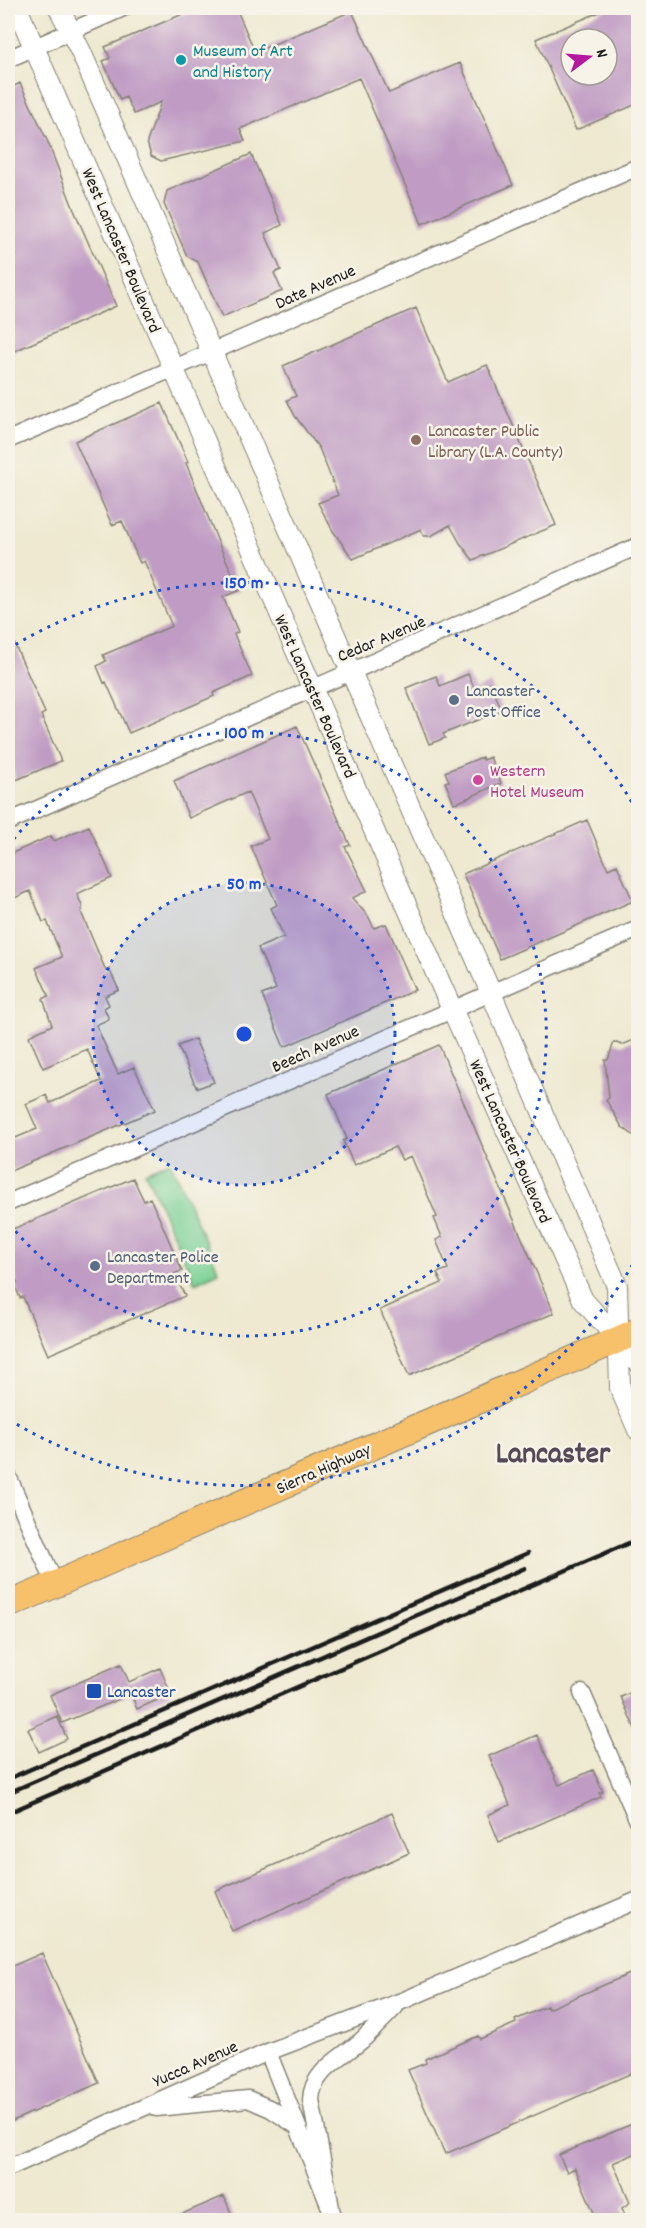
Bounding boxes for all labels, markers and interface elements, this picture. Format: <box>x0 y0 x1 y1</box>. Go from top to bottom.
north arrow <box>559 27 619 87</box>
place label: Museum of Art and History <box>193 40 293 86</box>
text: N <box>589 47 613 61</box>
marker: Museum of Art and History <box>174 53 188 67</box>
street label: West Lancaster Boulevard <box>74 165 166 337</box>
street label: Date Avenue <box>272 259 360 317</box>
place label: Lancaster Public Library (L.A. County) <box>428 420 563 466</box>
marker: Lancaster Public Library (L.A. County) <box>409 433 423 447</box>
text: 150 m <box>225 572 263 597</box>
street label: Cedar Avenue <box>334 610 430 670</box>
street label: West Lancaster Boulevard <box>266 611 361 783</box>
place label: Lancaster Post Office <box>466 680 541 726</box>
marker: Lancaster Post Office <box>447 693 461 707</box>
text: 100 m <box>224 722 264 747</box>
place label: Western Hotel Museum <box>490 760 584 806</box>
marker: Western Hotel Museum <box>471 773 485 787</box>
text: 50 m <box>227 873 261 898</box>
street label: Beech Avenue <box>268 1020 364 1081</box>
centre of rings <box>234 1024 254 1044</box>
street label: West Lancaster Boulevard <box>461 1056 556 1228</box>
place label: Lancaster Police Department <box>107 1246 219 1292</box>
marker: Lancaster Police Department <box>88 1259 102 1273</box>
district label: Lancaster <box>496 1435 611 1478</box>
street label: Sierra Highway <box>273 1438 376 1502</box>
place label: Lancaster <box>107 1681 176 1706</box>
marker: Lancaster <box>85 1682 103 1700</box>
street label: Yucca Avenue <box>150 2035 243 2095</box>

